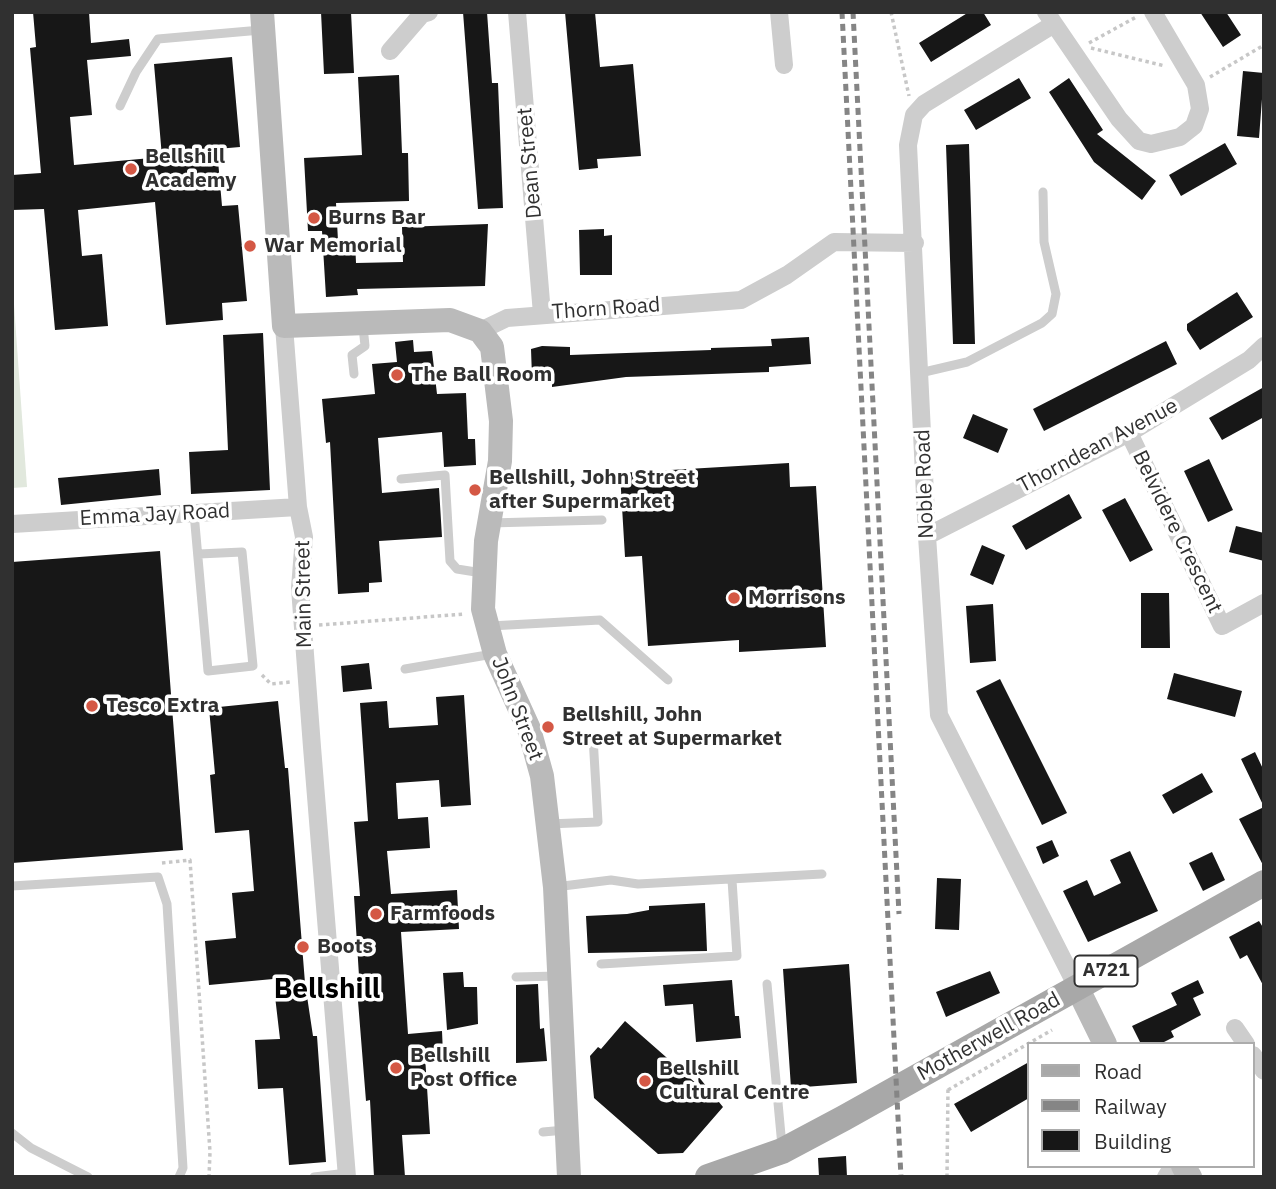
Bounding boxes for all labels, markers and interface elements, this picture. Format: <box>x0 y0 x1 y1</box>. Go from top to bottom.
street label: Dean Street <box>513 106 547 220</box>
place label: Bellshill Academy <box>145 144 237 194</box>
marker: Bellshill Academy <box>123 161 139 177</box>
place label: Burns Bar <box>328 205 426 231</box>
marker: Burns Bar <box>306 210 322 226</box>
place label: War Memorial <box>264 233 402 259</box>
marker: War Memorial <box>242 238 258 254</box>
street label: Thorn Road <box>551 293 661 325</box>
place label: The Ball Room <box>411 362 552 388</box>
marker: The Ball Room <box>389 367 405 383</box>
street label: Thorndean Avenue <box>1014 393 1182 499</box>
street label: Noble Road <box>911 429 939 539</box>
street label: Belvidere Crescent <box>1127 447 1227 617</box>
place label: Bellshill, John Street after Supermarket <box>489 465 695 515</box>
marker: Bellshill, John Street after Supermarket <box>467 482 483 498</box>
street label: Emma Jay Road <box>79 498 231 532</box>
street label: Main Street <box>290 540 318 648</box>
place label: Morrisons <box>748 585 846 611</box>
marker: Morrisons <box>726 590 742 606</box>
street label: John Street <box>486 654 548 764</box>
place label: Tesco Extra <box>106 693 220 719</box>
marker: Tesco Extra <box>84 698 100 714</box>
place label: Bellshill, John Street at Supermarket <box>562 702 782 752</box>
marker: Bellshill, John Street at Supermarket <box>540 719 556 735</box>
place label: Farmfoods <box>390 901 495 927</box>
marker: Farmfoods <box>368 906 384 922</box>
place label: Boots <box>317 934 373 960</box>
marker: Boots <box>295 939 311 955</box>
road number: A721 <box>1074 956 1138 987</box>
district label: Bellshill <box>274 973 380 1007</box>
street label: Motherwell Road <box>913 987 1065 1087</box>
legend <box>1028 1042 1255 1168</box>
place label: Bellshill Post Office <box>410 1043 517 1093</box>
place label: Bellshill Cultural Centre <box>659 1056 810 1106</box>
text: Road <box>1094 1057 1142 1085</box>
marker: Bellshill Post Office <box>388 1060 404 1076</box>
marker: Bellshill Cultural Centre <box>637 1073 653 1089</box>
text: Railway <box>1094 1092 1167 1120</box>
text: Building <box>1094 1127 1171 1155</box>

